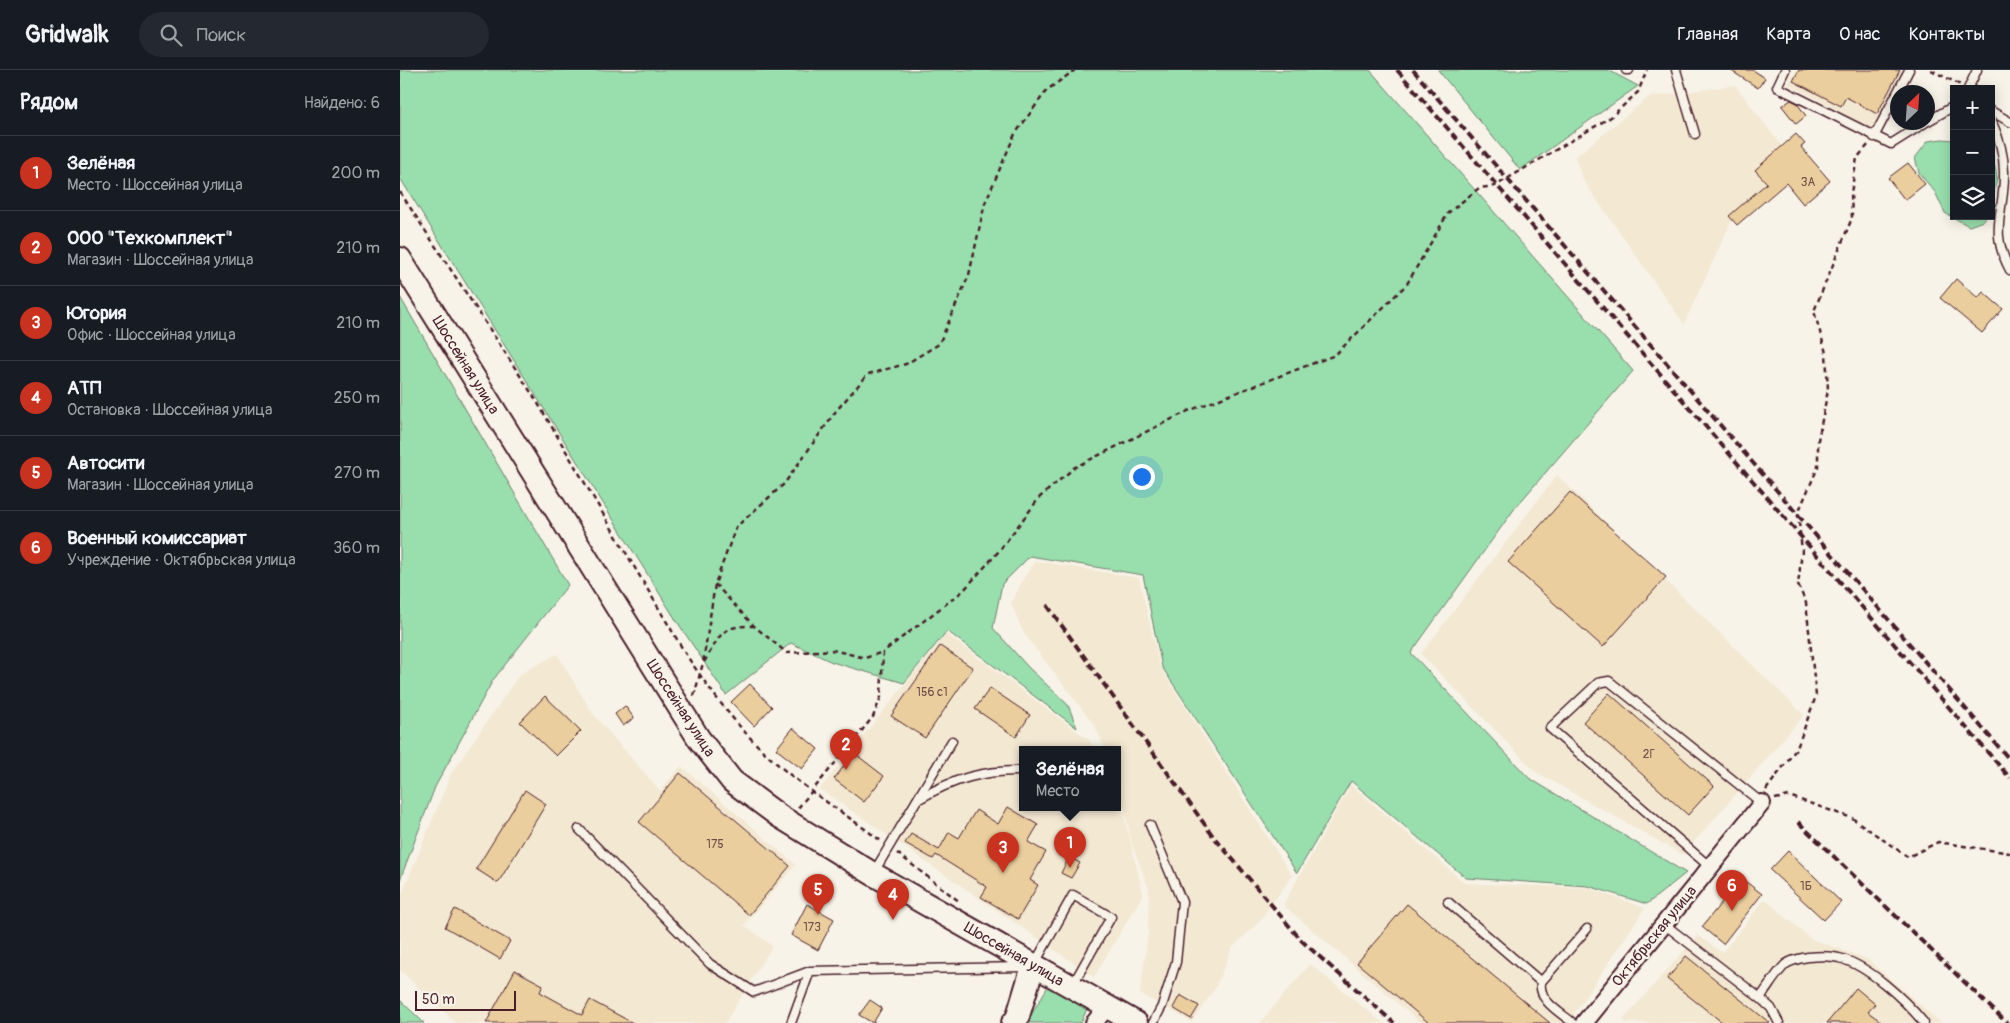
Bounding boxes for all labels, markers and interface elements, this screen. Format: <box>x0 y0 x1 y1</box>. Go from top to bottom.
search box <box>139 12 489 57</box>
text: Gridwalk <box>25 20 109 49</box>
icon: search <box>157 21 185 49</box>
text: Поиск <box>197 23 246 47</box>
text: Главная <box>1677 23 1738 46</box>
text: Карта <box>1766 23 1811 46</box>
text: О нас <box>1839 23 1881 46</box>
text: Контакты <box>1909 23 1985 46</box>
north arrow <box>1890 85 1935 130</box>
map controls <box>1950 85 1995 220</box>
button: + <box>1950 85 1995 130</box>
text: Рядом <box>20 89 78 116</box>
text: Найдено: 6 <box>304 93 380 113</box>
button: − <box>1950 130 1995 175</box>
text: Зелёная <box>67 151 135 175</box>
text: 1 <box>33 163 39 183</box>
text: 200 m <box>332 163 380 183</box>
text: Место · Шоссейная улица <box>67 175 243 195</box>
house number: 3А <box>1801 175 1815 190</box>
button: layers <box>1950 175 1995 220</box>
text: ООО "Техкомплект" <box>67 226 233 250</box>
text: 2 <box>32 238 40 258</box>
text: 210 m <box>336 238 380 258</box>
text: Магазин · Шоссейная улица <box>67 250 254 270</box>
text: Югория <box>67 301 126 325</box>
text: 3 <box>32 313 40 333</box>
text: 210 m <box>336 313 380 333</box>
street label: Шоссейная улица <box>428 313 503 418</box>
text: Офис · Шоссейная улица <box>67 325 236 345</box>
text: АТП <box>67 376 101 400</box>
text: 4 <box>31 388 41 408</box>
text: 250 m <box>334 388 380 408</box>
text: Остановка · Шоссейная улица <box>67 400 272 420</box>
text: Автосити <box>67 451 144 475</box>
text: 5 <box>32 463 40 483</box>
text: 270 m <box>334 463 380 483</box>
your location <box>1129 464 1155 490</box>
text: Магазин · Шоссейная улица <box>67 475 254 495</box>
text: Военный комиссариат <box>67 526 247 550</box>
text: 6 <box>31 538 41 558</box>
text: 360 m <box>333 538 380 558</box>
text: Учреждение · Октябрьская улица <box>67 550 296 570</box>
street label: Шоссейная улица <box>642 656 719 761</box>
house number: 156 с1 <box>916 685 948 700</box>
pin: 2 <box>830 729 862 770</box>
popup <box>1019 746 1121 811</box>
house number: 2Г <box>1643 747 1655 762</box>
text: Зелёная <box>1036 757 1104 781</box>
text: Место <box>1036 781 1080 801</box>
pin: 1 <box>1054 827 1086 868</box>
pin: 3 <box>987 832 1019 873</box>
house number: 175 <box>706 837 724 852</box>
pin: 6 <box>1716 870 1748 911</box>
pin: 5 <box>802 874 834 915</box>
pin: 4 <box>877 879 909 920</box>
house number: 1Б <box>1800 879 1812 894</box>
street label: Октябрьская улица <box>1608 882 1701 991</box>
street label: Шоссейная улица <box>960 918 1067 991</box>
house number: 173 <box>803 920 821 935</box>
scale bar <box>415 988 516 1011</box>
text: 50 m <box>422 991 455 1008</box>

